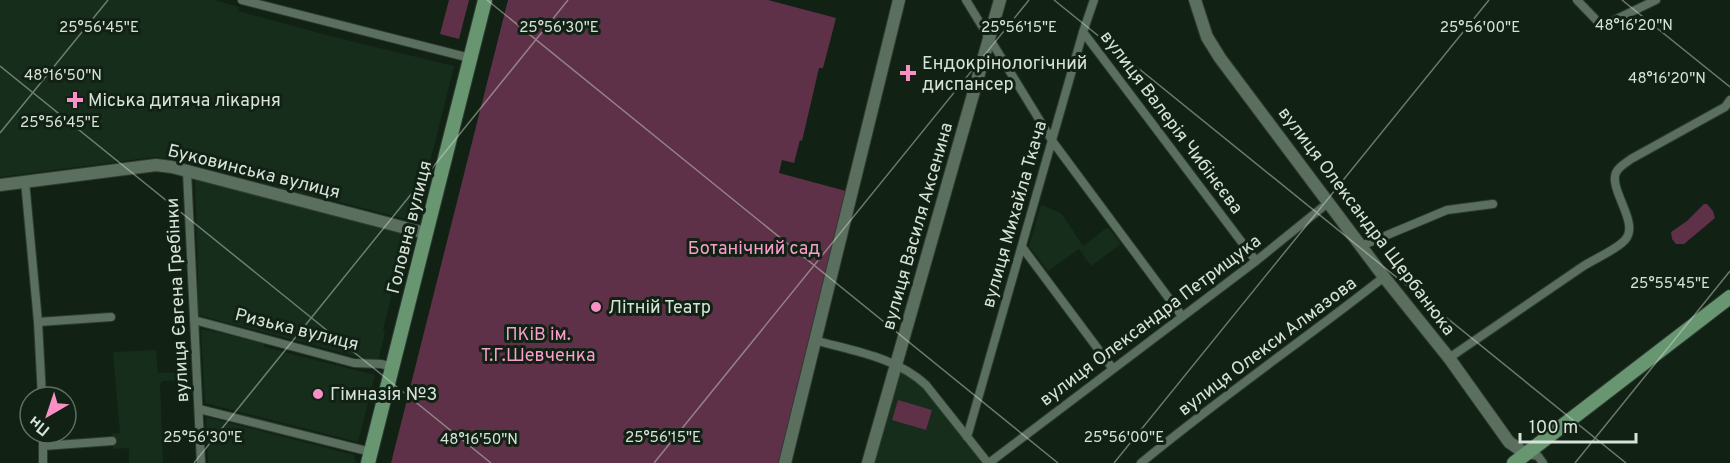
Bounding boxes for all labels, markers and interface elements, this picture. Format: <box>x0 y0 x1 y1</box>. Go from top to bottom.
text: 48°16'20"N <box>1595 17 1673 36</box>
text: 25°56'45"E <box>59 19 139 38</box>
text: 25°56'30"E <box>519 19 599 38</box>
text: 25°56'15"E <box>981 19 1057 38</box>
text: 25°56'00"E <box>1440 19 1520 38</box>
street label: вулиця Валерія Чибінєєва <box>1094 27 1247 219</box>
place label: Ендокрінологічний диспансер <box>922 53 1087 97</box>
marker: Ендокрінологічний диспансер <box>899 64 917 82</box>
text: 48°16'50"N <box>24 67 102 86</box>
text: 48°16'20"N <box>1628 70 1706 89</box>
place label: Міська дитяча лікарня <box>88 90 281 113</box>
marker: Міська дитяча лікарня <box>66 91 84 109</box>
street label: вулиця Олександра Щербанюка <box>1272 103 1459 341</box>
text: 25°56'45"E <box>20 114 100 133</box>
street label: вулиця Михайла Ткача <box>978 118 1053 311</box>
street label: вулиця Василя Аксенина <box>878 120 959 333</box>
street label: Буковинська вулиця <box>165 140 342 205</box>
street label: Головна вулиця <box>383 158 438 296</box>
street label: вулиця Євгена Гребінки <box>162 197 195 403</box>
street label: вулиця Олександра Петрищука <box>1036 230 1266 412</box>
park label: Ботанічний сад <box>688 238 820 261</box>
street label: вулиця Олекси Алмазова <box>1174 273 1362 422</box>
text: 25°55'45"E <box>1630 275 1710 294</box>
place label: Літній Театр <box>608 297 711 320</box>
marker: Літній Театр <box>589 300 603 314</box>
street label: Ризька вулиця <box>232 304 361 357</box>
park label: ПКіВ ім. Т.Г.Шевченка <box>481 324 595 368</box>
place label: Гімназія №3 <box>330 384 437 407</box>
north arrow <box>18 385 78 445</box>
marker: Гімназія №3 <box>311 387 325 401</box>
scale bar <box>1520 406 1636 444</box>
text: Пн <box>25 411 55 440</box>
text: 100 m <box>1529 417 1578 440</box>
text: 25°56'30"E <box>163 429 243 448</box>
text: 25°56'15"E <box>625 429 701 448</box>
text: 25°56'00"E <box>1084 429 1164 448</box>
text: 48°16'50"N <box>440 431 518 450</box>

